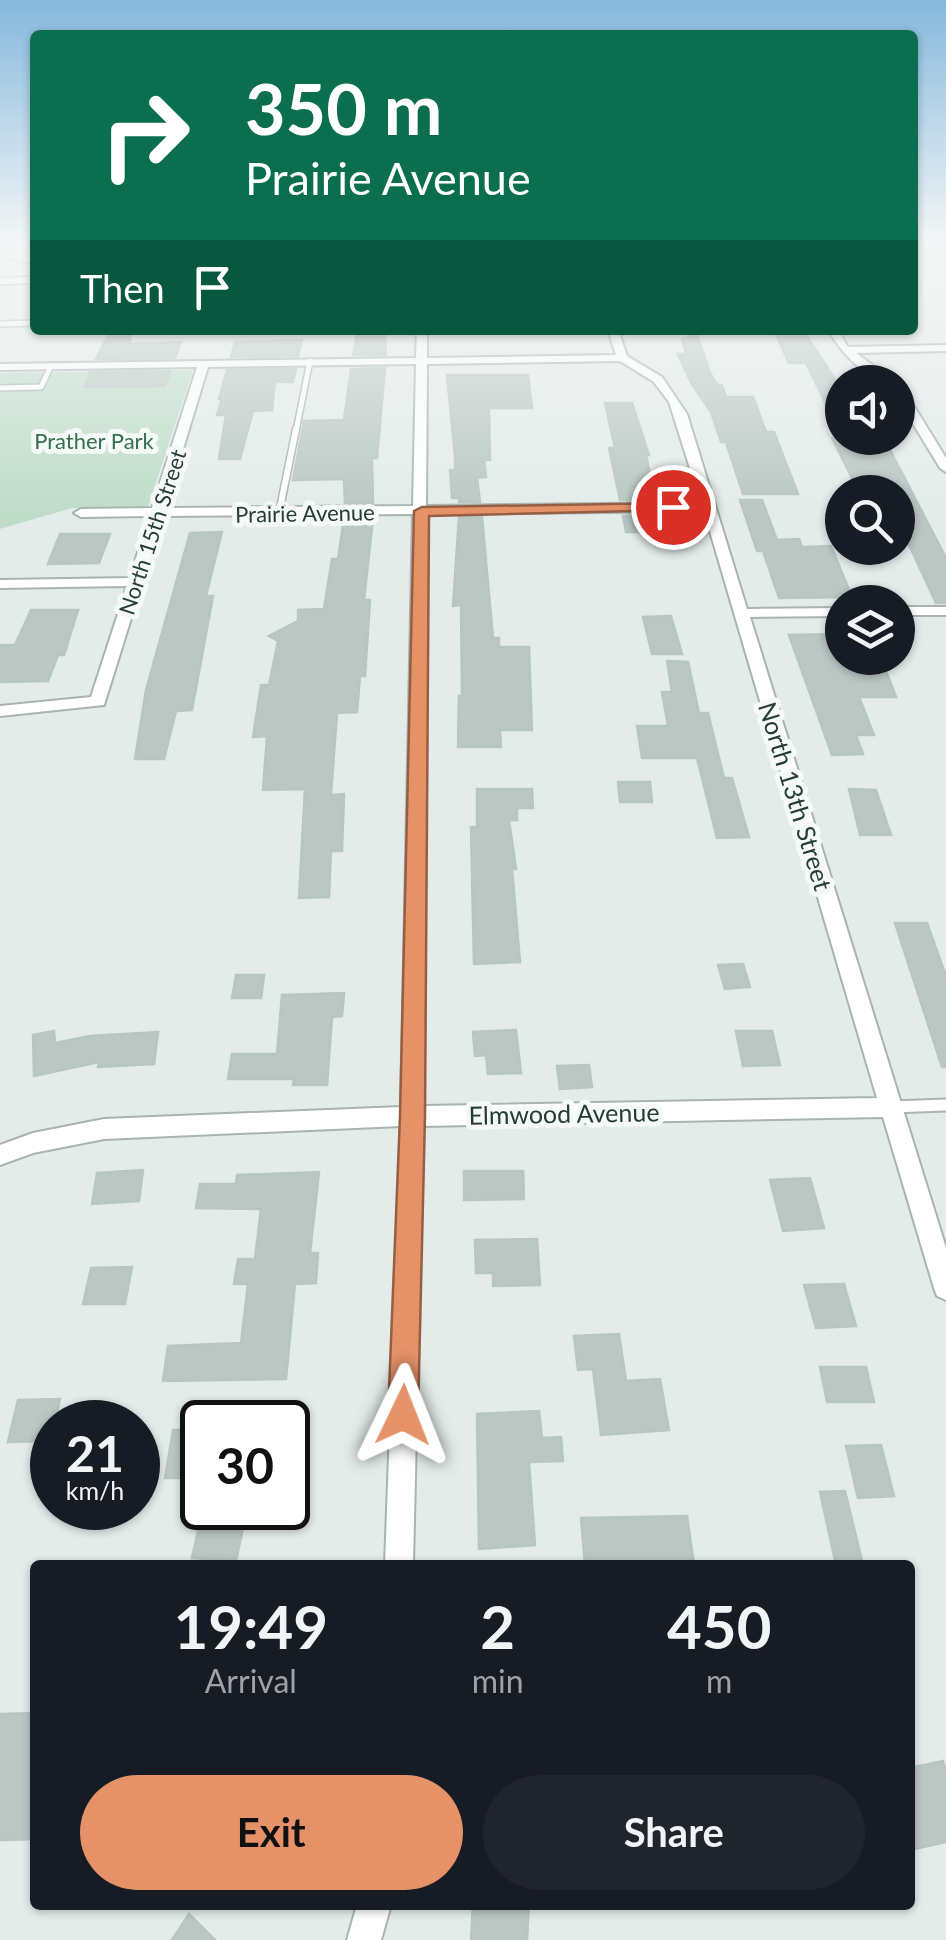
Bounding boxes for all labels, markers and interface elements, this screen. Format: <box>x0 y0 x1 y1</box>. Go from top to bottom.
text: 350 m <box>245 66 442 150</box>
icon: right <box>80 70 210 200</box>
text: Prairie Avenue <box>245 151 531 205</box>
icon: arrive <box>185 260 240 315</box>
text: Then <box>80 265 165 311</box>
map controls <box>825 365 915 675</box>
button: sound <box>825 365 915 455</box>
park label: Prather Park <box>34 427 155 454</box>
street label: North 15th Street <box>113 446 191 618</box>
pin <box>631 465 716 550</box>
button: search <box>825 475 915 565</box>
icon: arrive <box>646 480 701 535</box>
street label: Prairie Avenue <box>235 498 375 528</box>
button: layers <box>825 585 915 675</box>
street label: North 13th Street <box>753 698 839 894</box>
street label: Elmwood Avenue <box>468 1096 660 1130</box>
position arrow <box>351 1363 455 1467</box>
speed limit sign: 30 <box>180 1400 310 1530</box>
text: 21 <box>66 1423 124 1483</box>
text: km/h <box>66 1475 124 1505</box>
text: 19:49 <box>174 1590 328 1662</box>
text: 2 <box>480 1590 515 1662</box>
text: 450 <box>667 1590 771 1662</box>
text: Arrival <box>205 1661 297 1700</box>
text: min <box>472 1661 524 1700</box>
text: m <box>706 1661 732 1700</box>
button: Exit <box>80 1775 463 1890</box>
button: Share <box>483 1775 865 1890</box>

